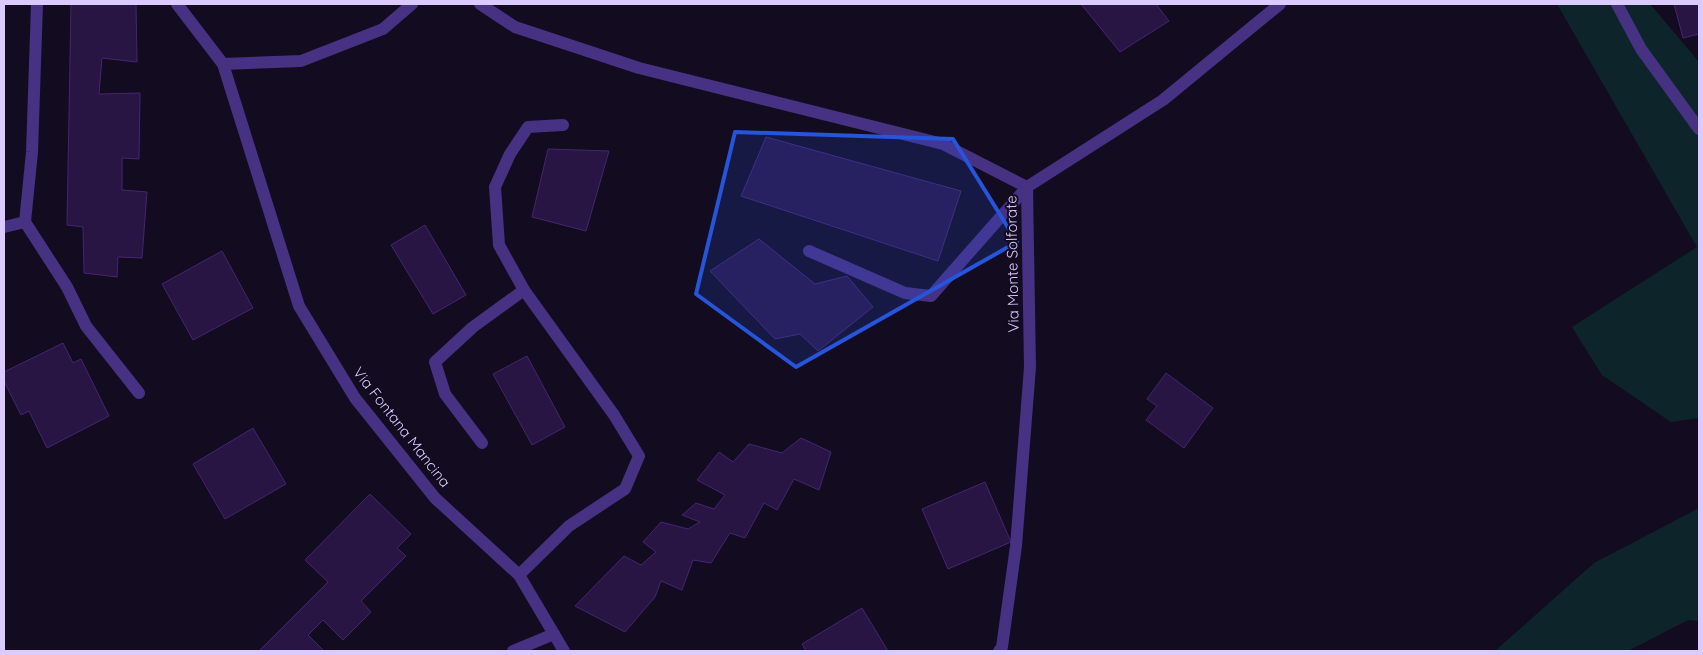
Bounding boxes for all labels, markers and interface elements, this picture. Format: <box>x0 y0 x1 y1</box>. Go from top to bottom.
street label: Via Monte Solforate <box>1001 195 1023 333</box>
street label: Via Fontana Mancina <box>349 363 455 491</box>

